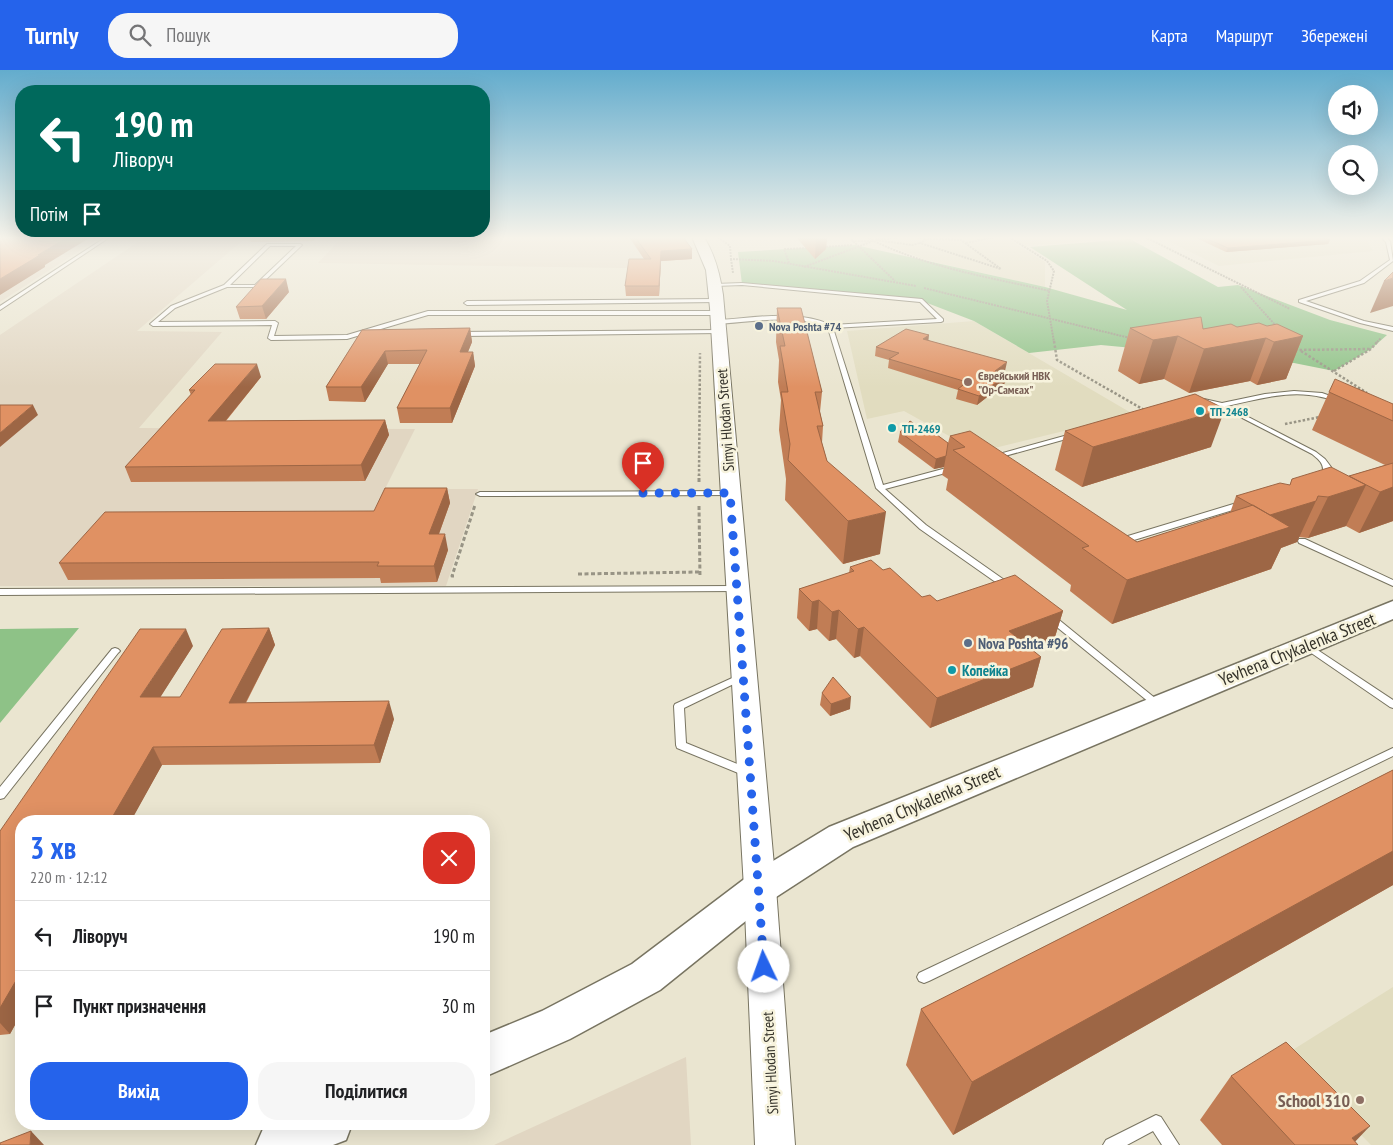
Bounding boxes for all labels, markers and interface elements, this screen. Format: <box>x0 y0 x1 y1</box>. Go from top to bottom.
search box <box>108 13 458 58</box>
text: Turnly <box>25 20 78 51</box>
icon: search <box>126 21 154 49</box>
text: Пошук <box>166 23 210 47</box>
text: Карта <box>1151 24 1188 47</box>
text: Маршрут <box>1216 24 1273 47</box>
text: Збережені <box>1301 24 1368 47</box>
map controls <box>1328 85 1378 195</box>
button: sound <box>1328 85 1378 135</box>
text: 190 m <box>113 101 194 147</box>
icon: left <box>30 105 95 170</box>
text: Ліворуч <box>113 145 174 173</box>
button: search <box>1328 145 1378 195</box>
icon: arrive <box>78 200 106 228</box>
text: Потім <box>30 202 68 226</box>
place label: Nova Poshta #74 <box>769 319 842 334</box>
marker: Nova Poshta #74 <box>753 320 765 332</box>
street label: Simyi Hlodan Street <box>712 368 738 472</box>
place label: Єврейський НВК "Ор-Самєах" <box>978 368 1051 397</box>
marker: Єврейський НВК "Ор-Самєах" <box>962 376 974 388</box>
place label: ТП-2468 <box>1210 404 1249 419</box>
marker: ТП-2468 <box>1194 405 1206 417</box>
place label: ТП-2469 <box>902 421 941 436</box>
marker: ТП-2469 <box>886 422 898 434</box>
pin <box>622 442 664 493</box>
icon: arrive <box>629 449 657 477</box>
street label: Yevhena Chykalenka Street <box>1215 607 1379 691</box>
place label: Nova Poshta #96 <box>978 634 1068 653</box>
marker: Nova Poshta #96 <box>962 637 974 649</box>
place label: Копейка <box>962 661 1008 680</box>
marker: Копейка <box>946 664 958 676</box>
street label: Yevhena Chykalenka Street <box>841 760 1003 846</box>
text: 3 хв <box>30 828 76 867</box>
button: close <box>423 832 475 884</box>
text: 220 m · 12:12 <box>30 867 108 887</box>
icon: left <box>30 922 58 950</box>
text: Ліворуч <box>73 924 127 948</box>
text: 190 m <box>433 924 475 948</box>
position arrow <box>737 940 789 992</box>
icon: arrive <box>30 992 58 1020</box>
text: Пункт призначення <box>73 994 206 1018</box>
text: 30 m <box>442 994 475 1018</box>
street label: Simyi Hlodan Street <box>758 1011 782 1115</box>
button: Вихід <box>30 1062 248 1120</box>
button: Поділитися <box>258 1062 475 1120</box>
place label: School 310 <box>1278 1089 1350 1112</box>
marker: School 310 <box>1354 1094 1366 1106</box>

